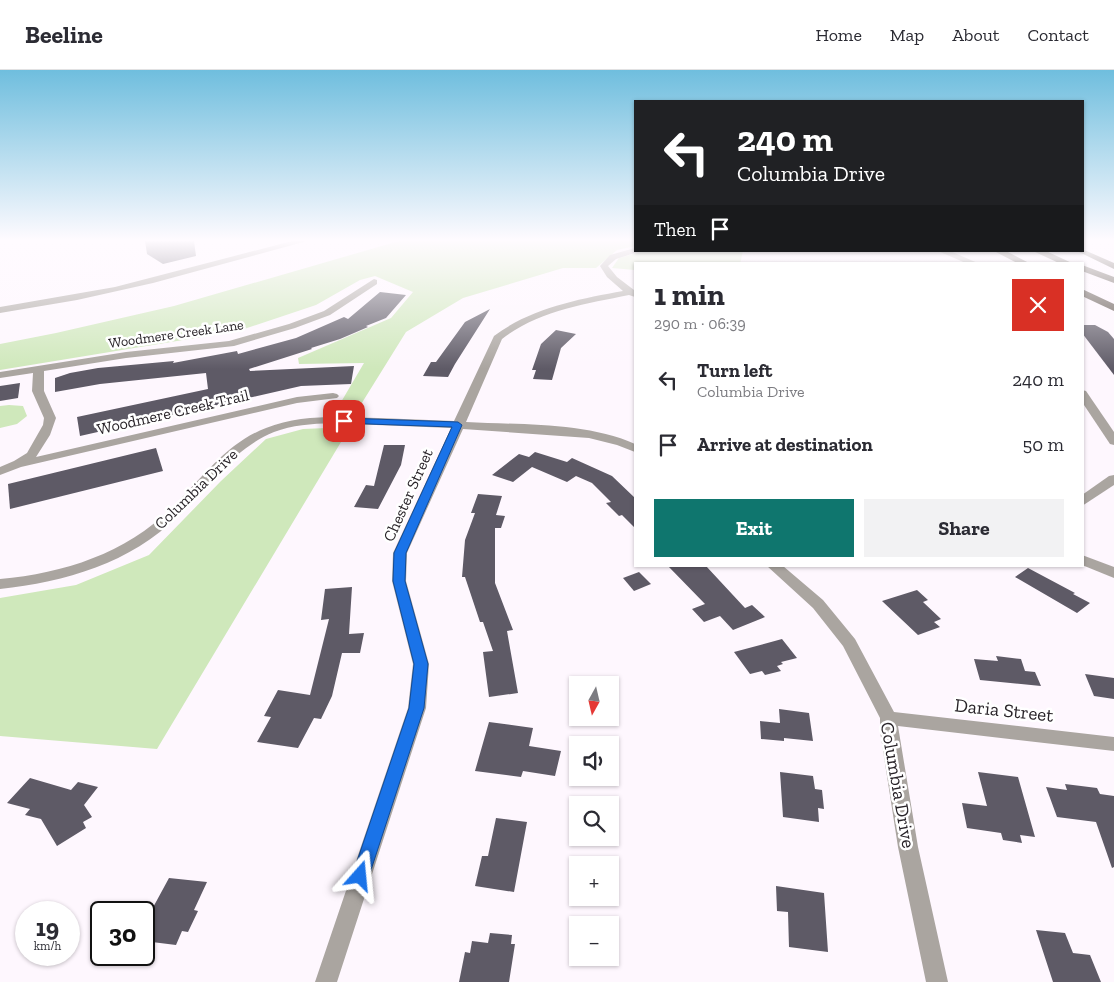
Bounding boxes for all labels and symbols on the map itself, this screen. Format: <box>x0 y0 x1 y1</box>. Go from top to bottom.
street label: Woodmere Creek Lane <box>107 316 245 352</box>
street label: Woodmere Creek Trail <box>95 385 251 439</box>
pin <box>323 400 365 442</box>
street label: Columbia Drive <box>151 445 241 533</box>
street label: Chester Street <box>379 446 437 544</box>
north arrow <box>569 676 619 726</box>
street label: Daria Street <box>953 693 1055 727</box>
street label: Columbia Drive <box>876 720 920 850</box>
position arrow <box>333 849 385 901</box>
speed limit sign: 30 <box>90 901 155 966</box>

